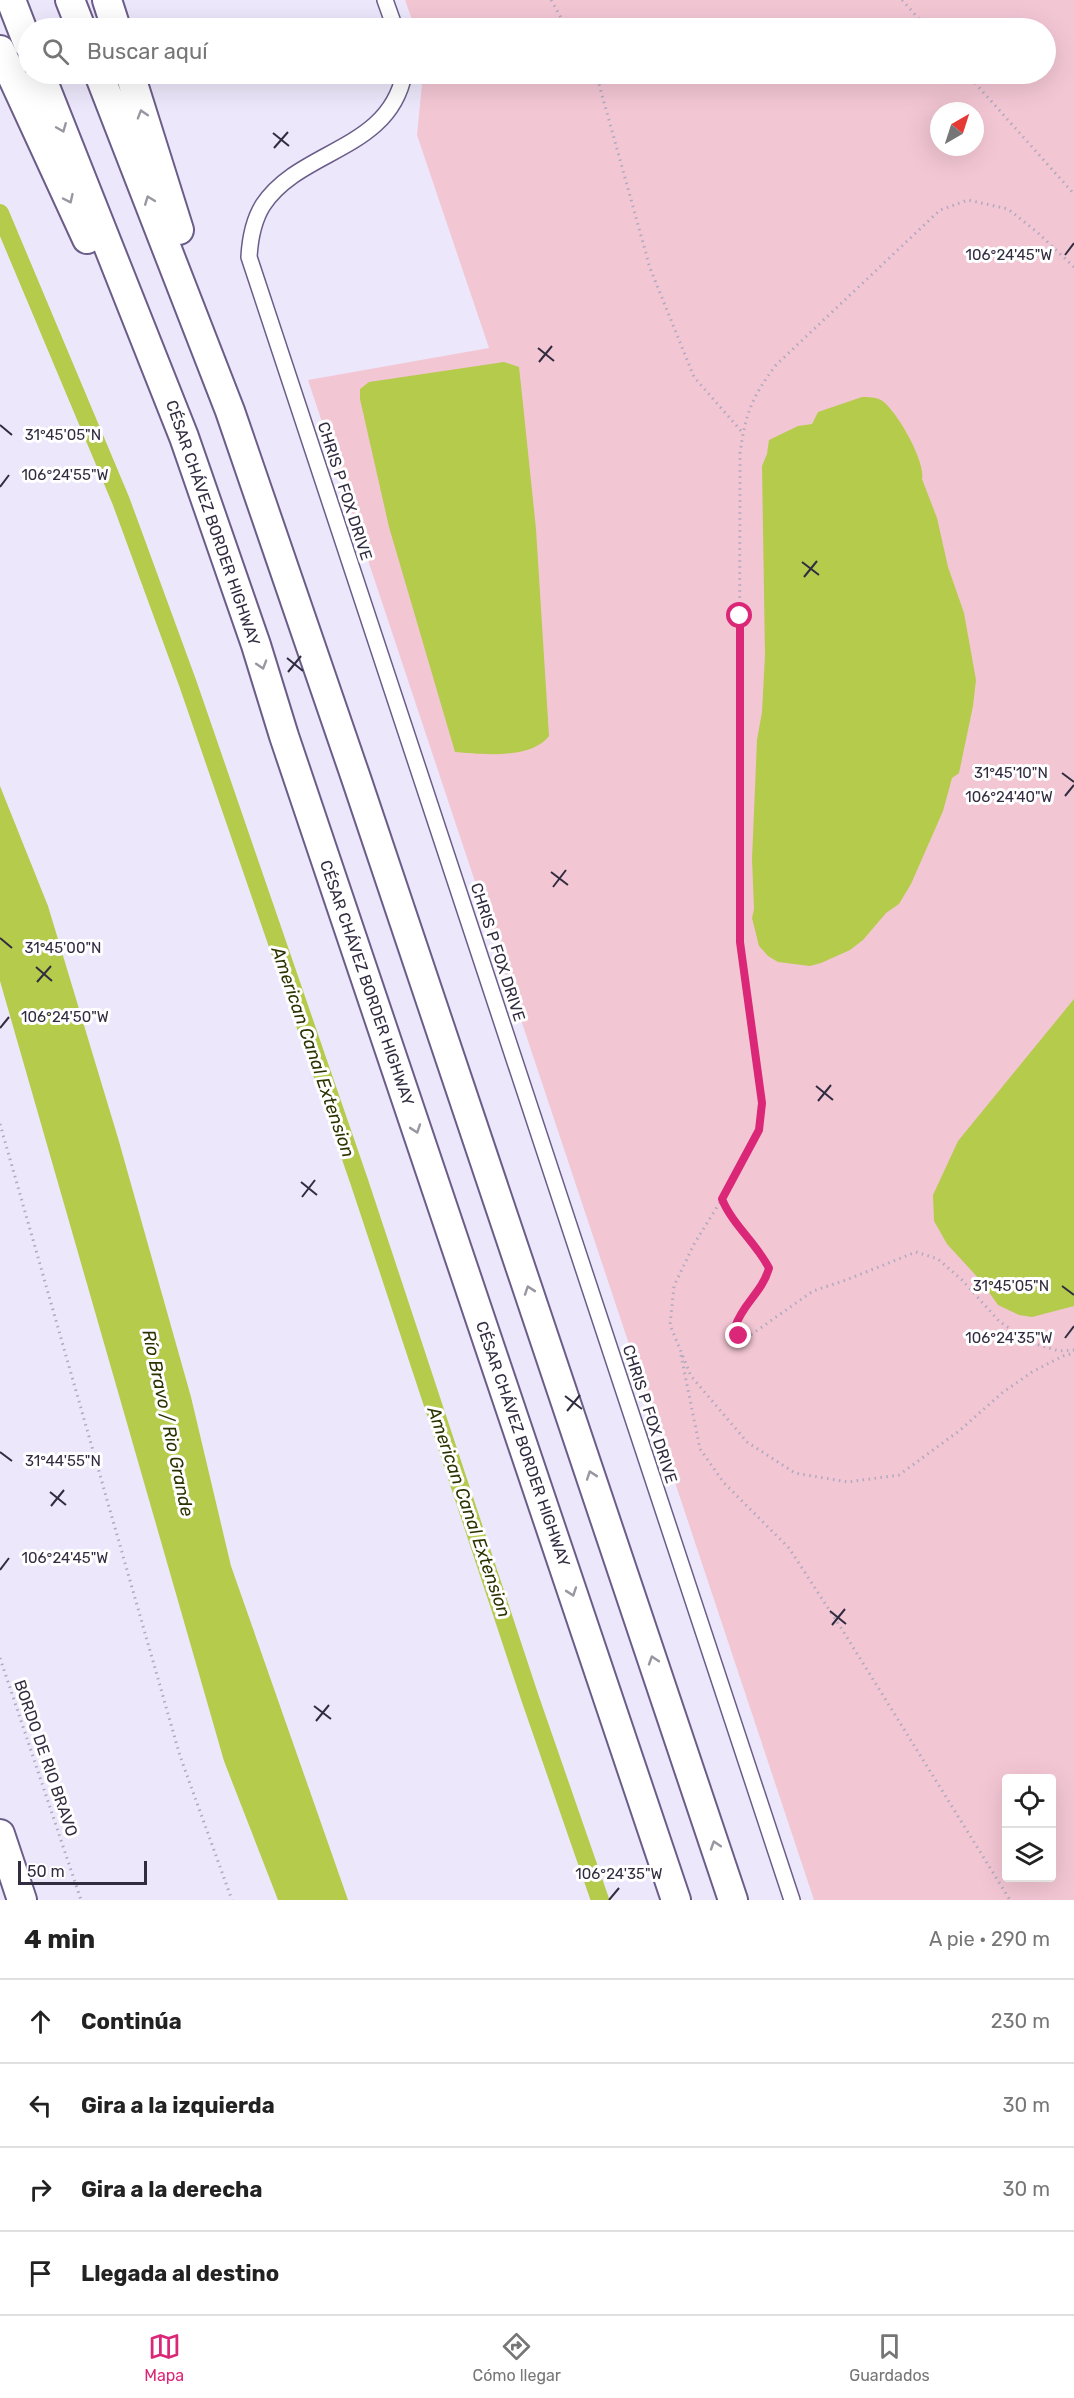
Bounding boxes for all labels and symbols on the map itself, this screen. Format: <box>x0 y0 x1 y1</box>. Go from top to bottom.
north arrow <box>930 102 984 156</box>
one-way arrow <box>137 109 149 120</box>
one-way arrow <box>55 122 67 133</box>
one-way arrow <box>61 192 73 203</box>
one-way arrow <box>143 195 156 206</box>
text: 106°24'45"W <box>966 246 1052 264</box>
street label: CÉSAR CHÁVEZ BORDER HIGHWAY <box>162 398 264 648</box>
street label: CHRIS P FOX DRIVE <box>314 419 376 563</box>
text: 31°45'05"N <box>25 426 101 444</box>
text: 106°24'55"W <box>21 466 109 484</box>
route start <box>726 602 752 628</box>
one-way arrow <box>255 659 267 670</box>
text: 31°45'10"N <box>974 764 1048 782</box>
text: 106°24'40"W <box>965 788 1053 806</box>
street label: CÉSAR CHÁVEZ BORDER HIGHWAY <box>316 858 418 1108</box>
street label: CHRIS P FOX DRIVE <box>467 880 529 1024</box>
text: 31°45'00"N <box>25 939 101 957</box>
water label: American Canal Extension <box>266 943 359 1160</box>
text: 106°24'50"W <box>21 1008 109 1026</box>
one-way arrow <box>409 1123 422 1134</box>
text: 31°45'05"N <box>973 1277 1049 1295</box>
one-way arrow <box>523 1285 536 1296</box>
street label: CÉSAR CHÁVEZ BORDER HIGHWAY <box>472 1319 574 1569</box>
route end <box>725 1322 751 1348</box>
water label: Río Bravo / Rio Grande <box>137 1328 199 1518</box>
text: 106°24'35"W <box>965 1329 1053 1347</box>
street label: CHRIS P FOX DRIVE <box>619 1342 681 1486</box>
water label: American Canal Extension <box>422 1403 515 1620</box>
text: 31°44'55"N <box>25 1452 101 1470</box>
one-way arrow <box>586 1470 598 1481</box>
text: 106°24'45"W <box>22 1549 108 1567</box>
one-way arrow <box>565 1586 578 1597</box>
one-way arrow <box>648 1655 660 1666</box>
street label: BORDO DE RIO BRAVO <box>10 1677 82 1839</box>
one-way arrow <box>709 1840 722 1850</box>
scale bar <box>18 1858 147 1886</box>
text: 106°24'35"W <box>575 1865 663 1883</box>

